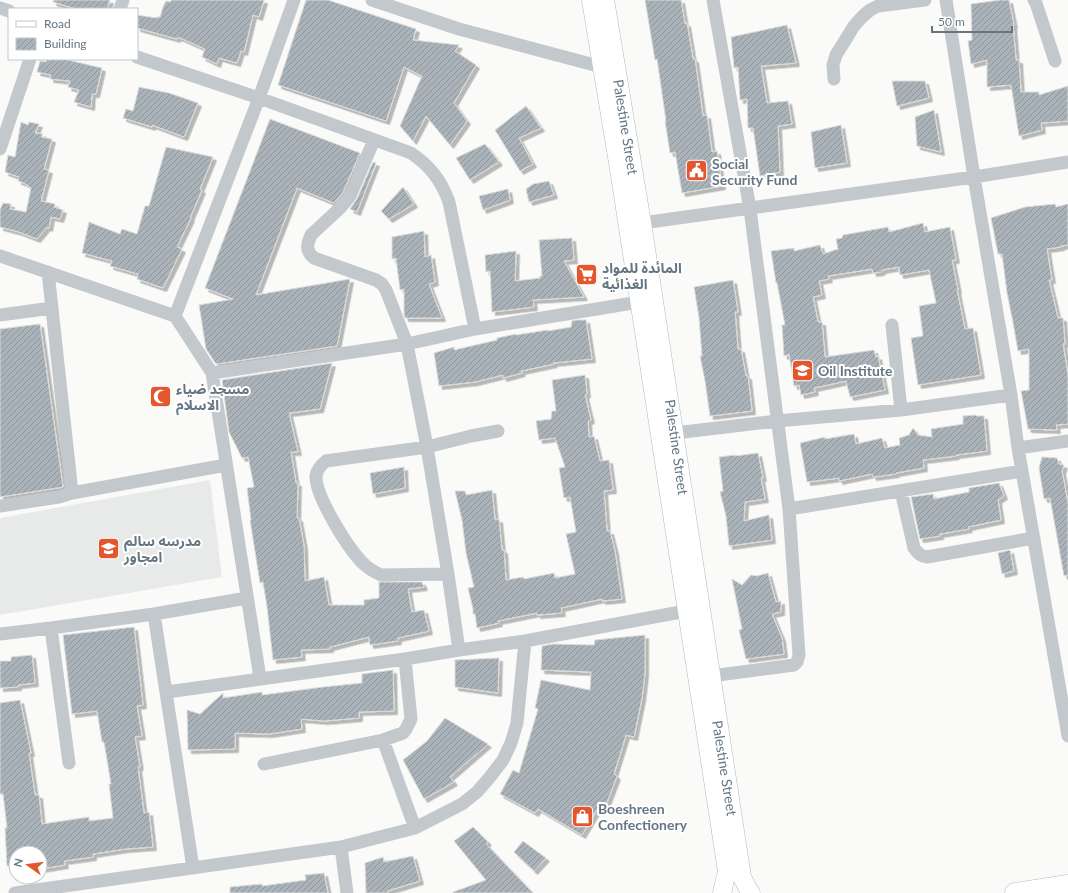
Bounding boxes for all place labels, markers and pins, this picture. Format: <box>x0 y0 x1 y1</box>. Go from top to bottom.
place label: Social Security Fund <box>712 155 797 188</box>
public building icon: Social Security Fund <box>683 158 709 184</box>
place label: المائدة للمواد الغذائية <box>602 259 682 292</box>
supermarket icon: المائدة للمواد الغذائية <box>574 262 600 288</box>
school or university icon: Oil Institute <box>790 357 816 383</box>
place label: Oil Institute <box>818 362 893 379</box>
place label: مسجد ضياء الاسلام <box>176 380 249 416</box>
mosque icon: مسجد ضياء الاسلام <box>148 383 174 409</box>
place label: مدرسه سالم امجاور <box>123 532 201 566</box>
school or university icon: مدرسه سالم امجاور <box>96 535 122 561</box>
place label: Boeshreen Confectionery <box>598 800 688 833</box>
shop icon: Boeshreen Confectionery <box>569 803 595 829</box>

